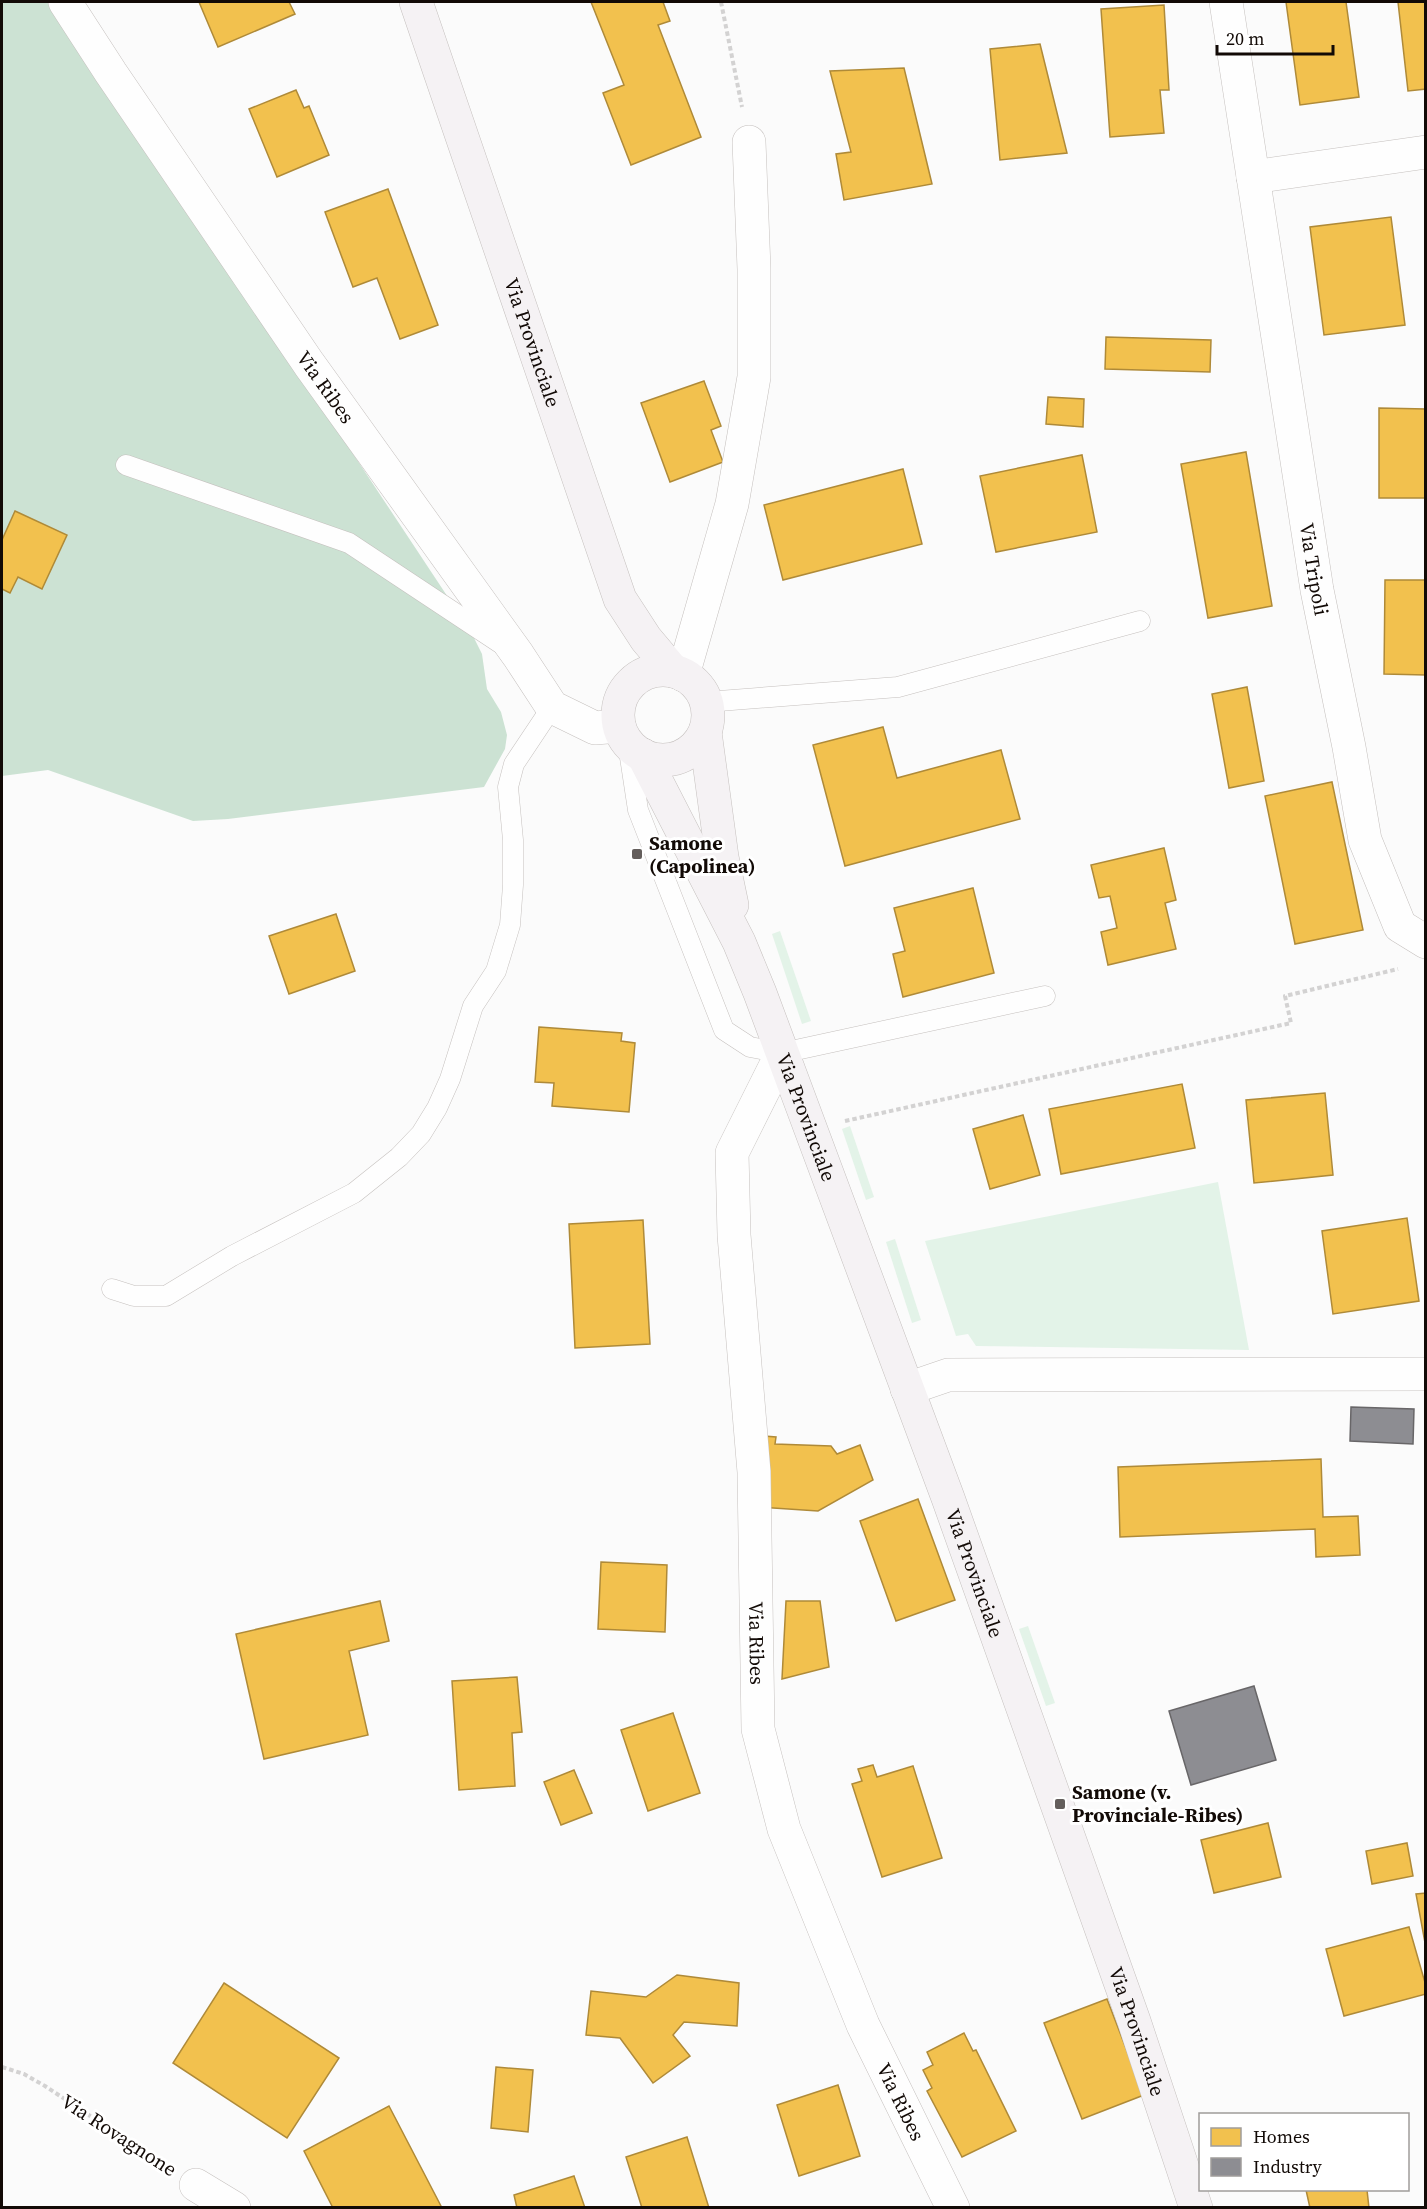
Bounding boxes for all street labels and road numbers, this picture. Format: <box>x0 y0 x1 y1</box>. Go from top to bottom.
street label: Via Provinciale <box>497 274 567 411</box>
street label: Via Ribes <box>290 345 361 429</box>
street label: Via Tripoli <box>1293 521 1336 618</box>
street label: Via Provinciale <box>770 1049 843 1185</box>
street label: Via Provinciale <box>939 1505 1011 1641</box>
street label: Via Ribes <box>742 1602 771 1685</box>
street label: Via Provinciale <box>1102 1963 1172 2100</box>
street label: Via Ribes <box>870 2058 932 2145</box>
street label: Via Rovagnone <box>56 2087 182 2183</box>

